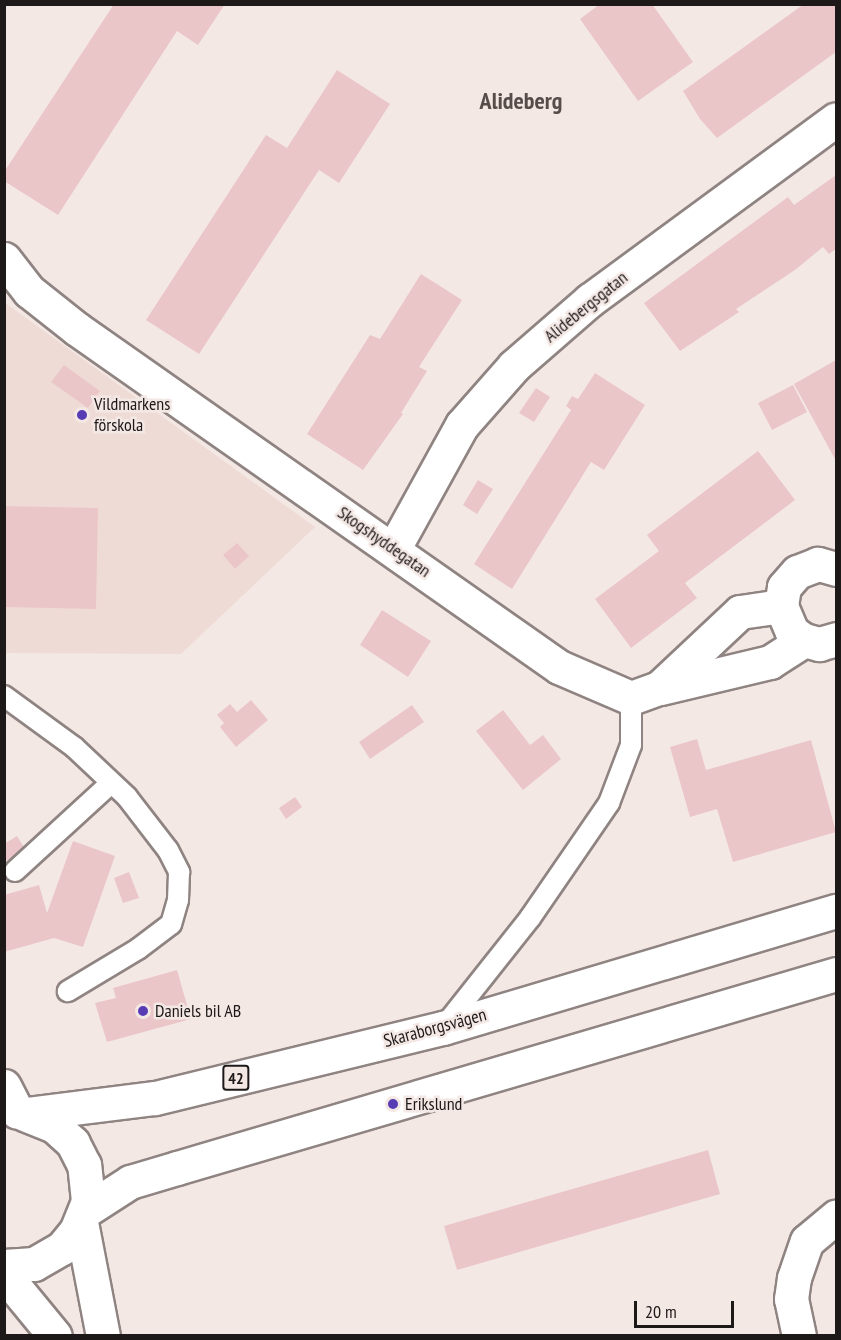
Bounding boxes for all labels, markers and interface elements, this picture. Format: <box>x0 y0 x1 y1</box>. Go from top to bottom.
district label: Alideberg <box>480 87 562 115</box>
street label: Alidebergsgatan <box>540 267 632 347</box>
place label: Vildmarkens förskola <box>94 394 170 436</box>
marker: Vildmarkens förskola <box>75 408 89 422</box>
street label: Skogshyddegatan <box>333 502 435 582</box>
place label: Daniels bil AB <box>155 1000 242 1022</box>
marker: Daniels bil AB <box>136 1004 150 1018</box>
street label: Skaraborgsvägen <box>381 1004 489 1052</box>
road number: 42 <box>221 1065 251 1091</box>
place label: Erikslund <box>405 1093 462 1115</box>
marker: Erikslund <box>386 1097 400 1111</box>
scale bar <box>637 1289 738 1327</box>
text: 20 m <box>645 1300 677 1323</box>

